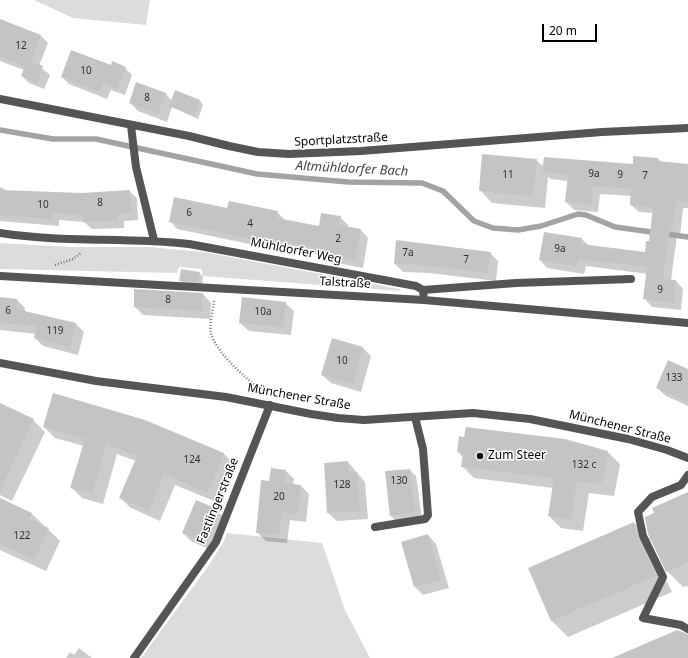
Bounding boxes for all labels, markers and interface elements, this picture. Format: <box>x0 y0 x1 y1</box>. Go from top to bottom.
scale bar <box>544 16 599 42</box>
text: 20 m <box>549 22 577 39</box>
house number: 12 <box>15 40 27 52</box>
house number: 10 <box>80 65 92 77</box>
house number: 8 <box>144 92 150 104</box>
street label: Sportplatzstraße <box>294 130 388 150</box>
water label: Altmühldorfer Bach <box>295 158 409 180</box>
house number: 9a <box>588 168 600 180</box>
house number: 11 <box>502 169 514 181</box>
house number: 9 <box>617 169 623 181</box>
house number: 7 <box>642 170 648 182</box>
house number: 8 <box>97 197 103 209</box>
house number: 10 <box>37 199 49 211</box>
house number: 6 <box>186 207 192 219</box>
house number: 4 <box>247 218 253 230</box>
house number: 2 <box>335 233 341 245</box>
street label: Mühldorfer Weg <box>249 235 343 267</box>
house number: 9a <box>554 243 566 255</box>
house number: 7a <box>402 247 414 259</box>
house number: 7 <box>463 254 469 266</box>
street label: Talstraße <box>319 274 371 292</box>
house number: 9 <box>657 284 663 296</box>
house number: 8 <box>165 294 171 306</box>
house number: 6 <box>5 305 11 317</box>
house number: 10a <box>254 306 272 318</box>
house number: 119 <box>46 325 64 337</box>
house number: 10 <box>336 355 348 367</box>
house number: 133 <box>665 372 683 384</box>
street label: Münchener Straße <box>246 381 352 413</box>
street label: Münchener Straße <box>567 407 673 447</box>
place label: Zum Steer <box>488 449 546 463</box>
marker: Zum Steer <box>475 451 485 461</box>
house number: 124 <box>183 454 201 466</box>
street label: Fastlingerstraße <box>194 456 242 546</box>
house number: 132 c <box>572 459 596 471</box>
house number: 130 <box>390 475 408 487</box>
house number: 128 <box>333 479 351 491</box>
house number: 20 <box>273 491 285 503</box>
house number: 122 <box>13 530 31 542</box>

